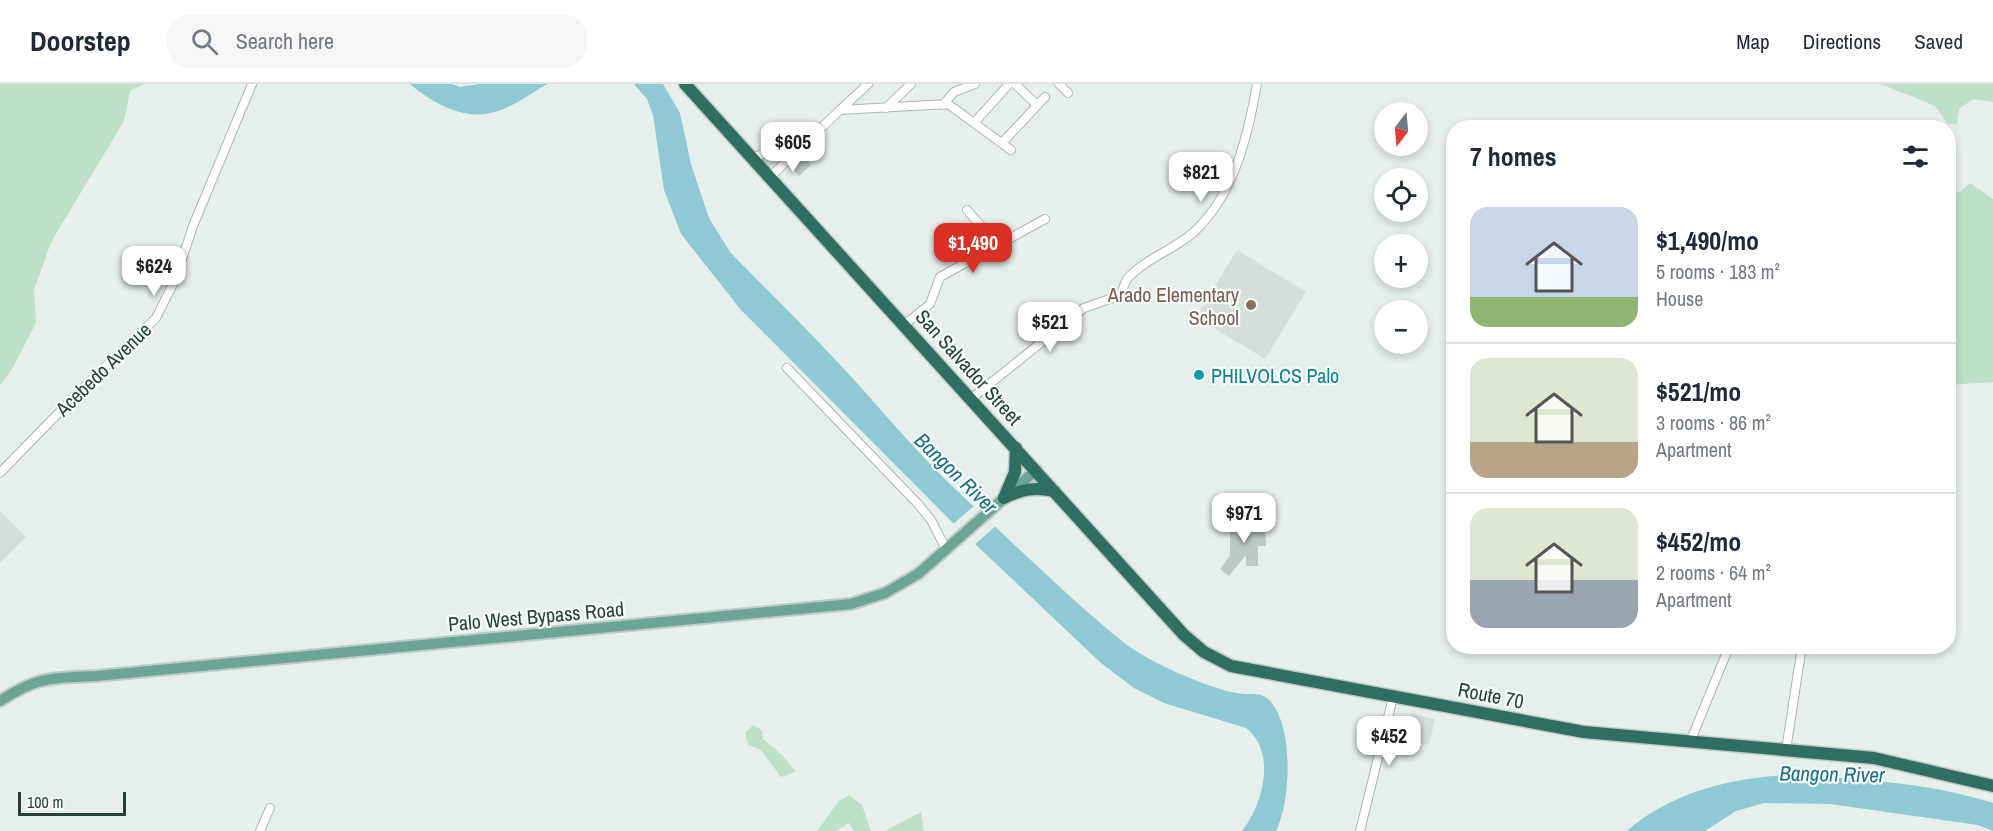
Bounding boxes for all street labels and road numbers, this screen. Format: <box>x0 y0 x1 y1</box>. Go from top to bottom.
street label: San Salvador Street <box>910 303 1028 431</box>
street label: Acebedo Avenue <box>48 316 157 422</box>
street label: Palo West Bypass Road <box>447 595 625 637</box>
street label: Route 70 <box>1456 675 1526 715</box>

